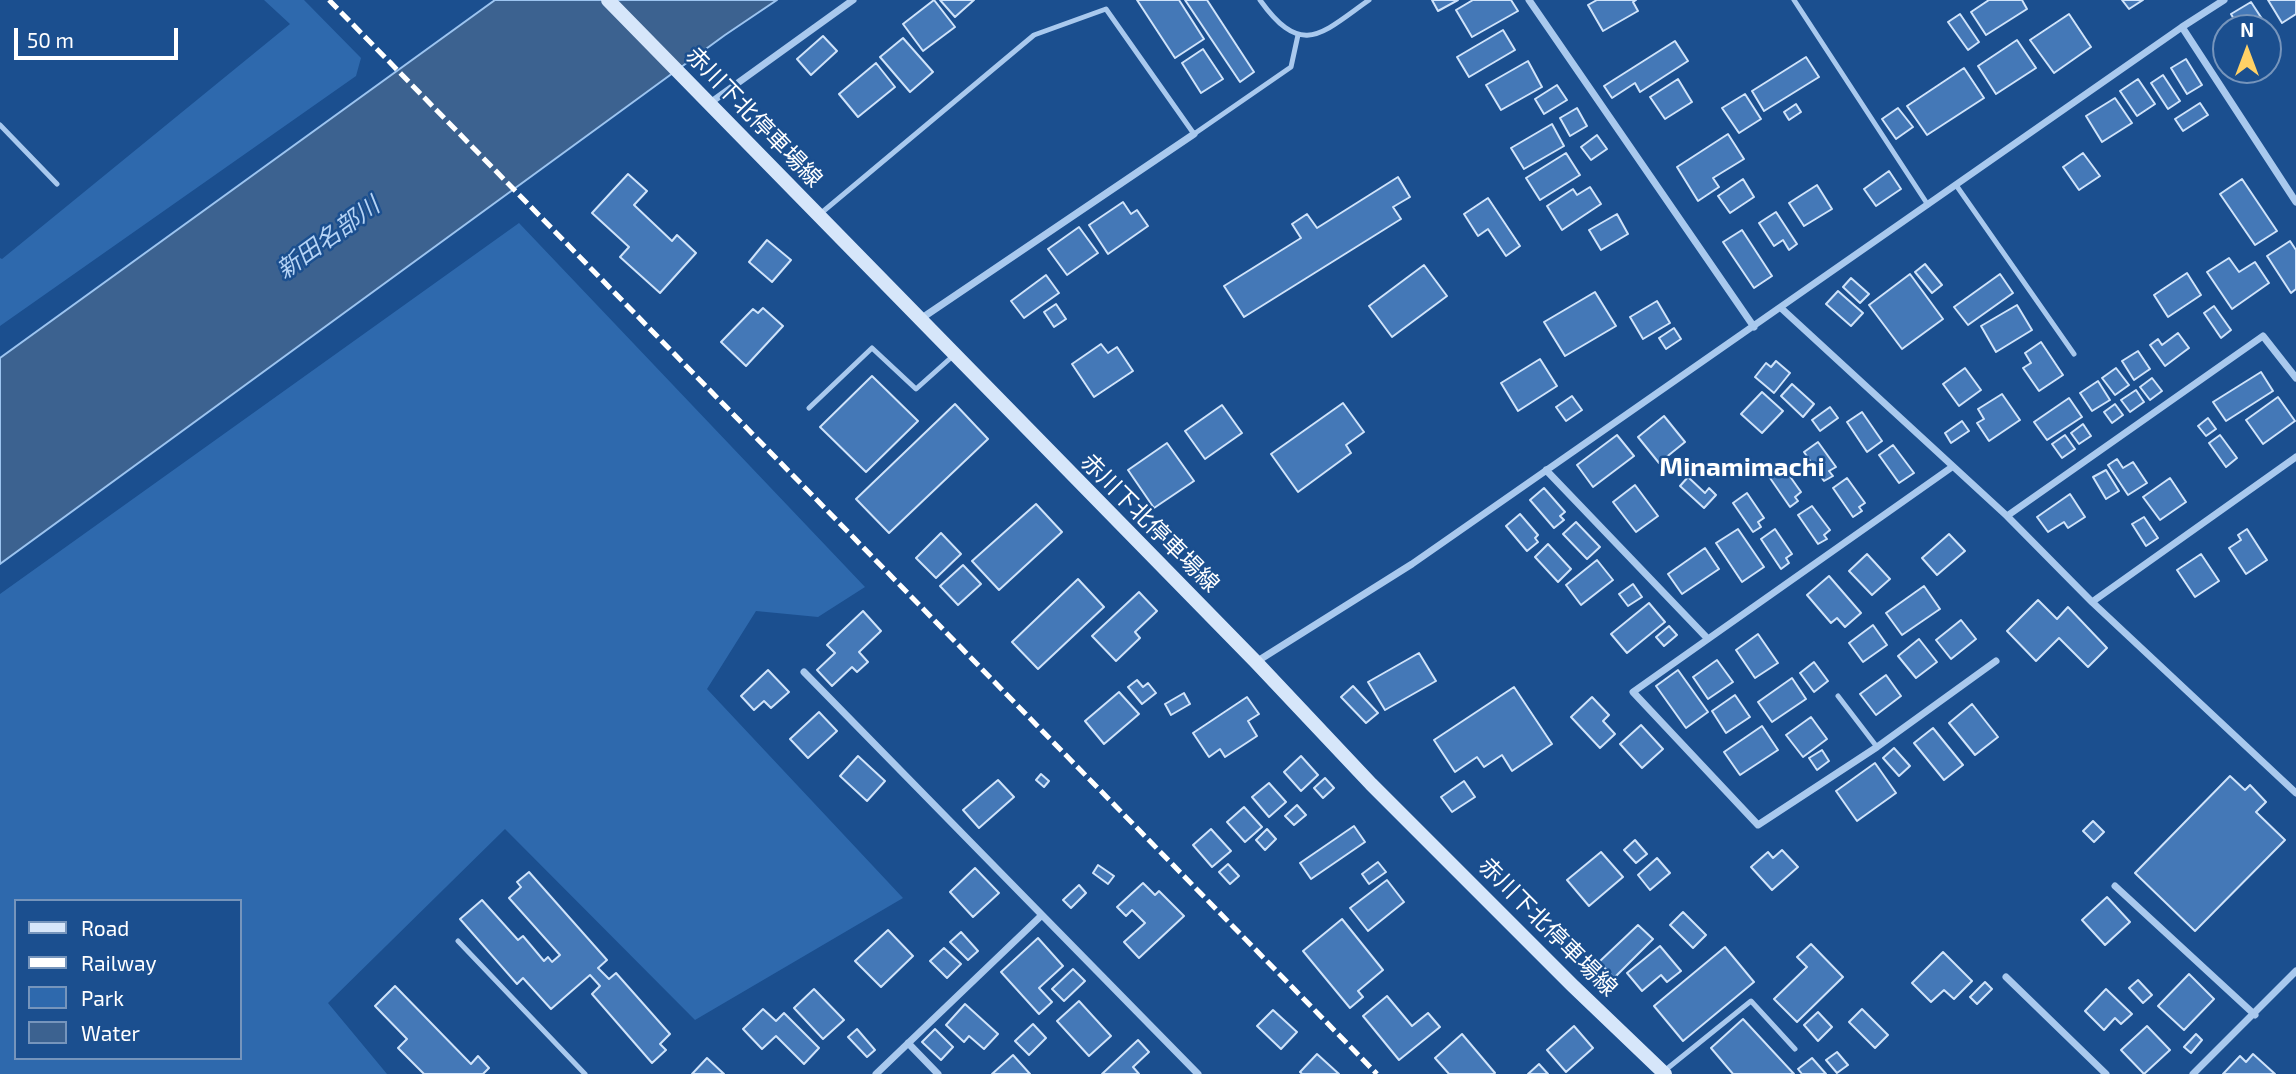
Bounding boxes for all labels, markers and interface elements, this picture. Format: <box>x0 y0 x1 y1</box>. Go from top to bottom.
scale bar <box>18 14 182 58</box>
north arrow <box>2212 14 2282 84</box>
text: N <box>2240 18 2254 41</box>
text: 50 m <box>27 27 74 52</box>
street label: 赤川下北停車場線 <box>680 41 828 193</box>
water label: 新田名部川 <box>271 191 385 285</box>
street label: 赤川下北停車場線 <box>1075 448 1225 598</box>
district label: Minamimachi <box>1659 451 1825 483</box>
street label: 赤川下北停車場線 <box>1473 852 1623 1002</box>
legend <box>14 899 242 1060</box>
text: Road <box>81 915 129 940</box>
text: Railway <box>81 950 157 975</box>
text: Park <box>81 985 124 1010</box>
text: Water <box>81 1020 140 1045</box>

